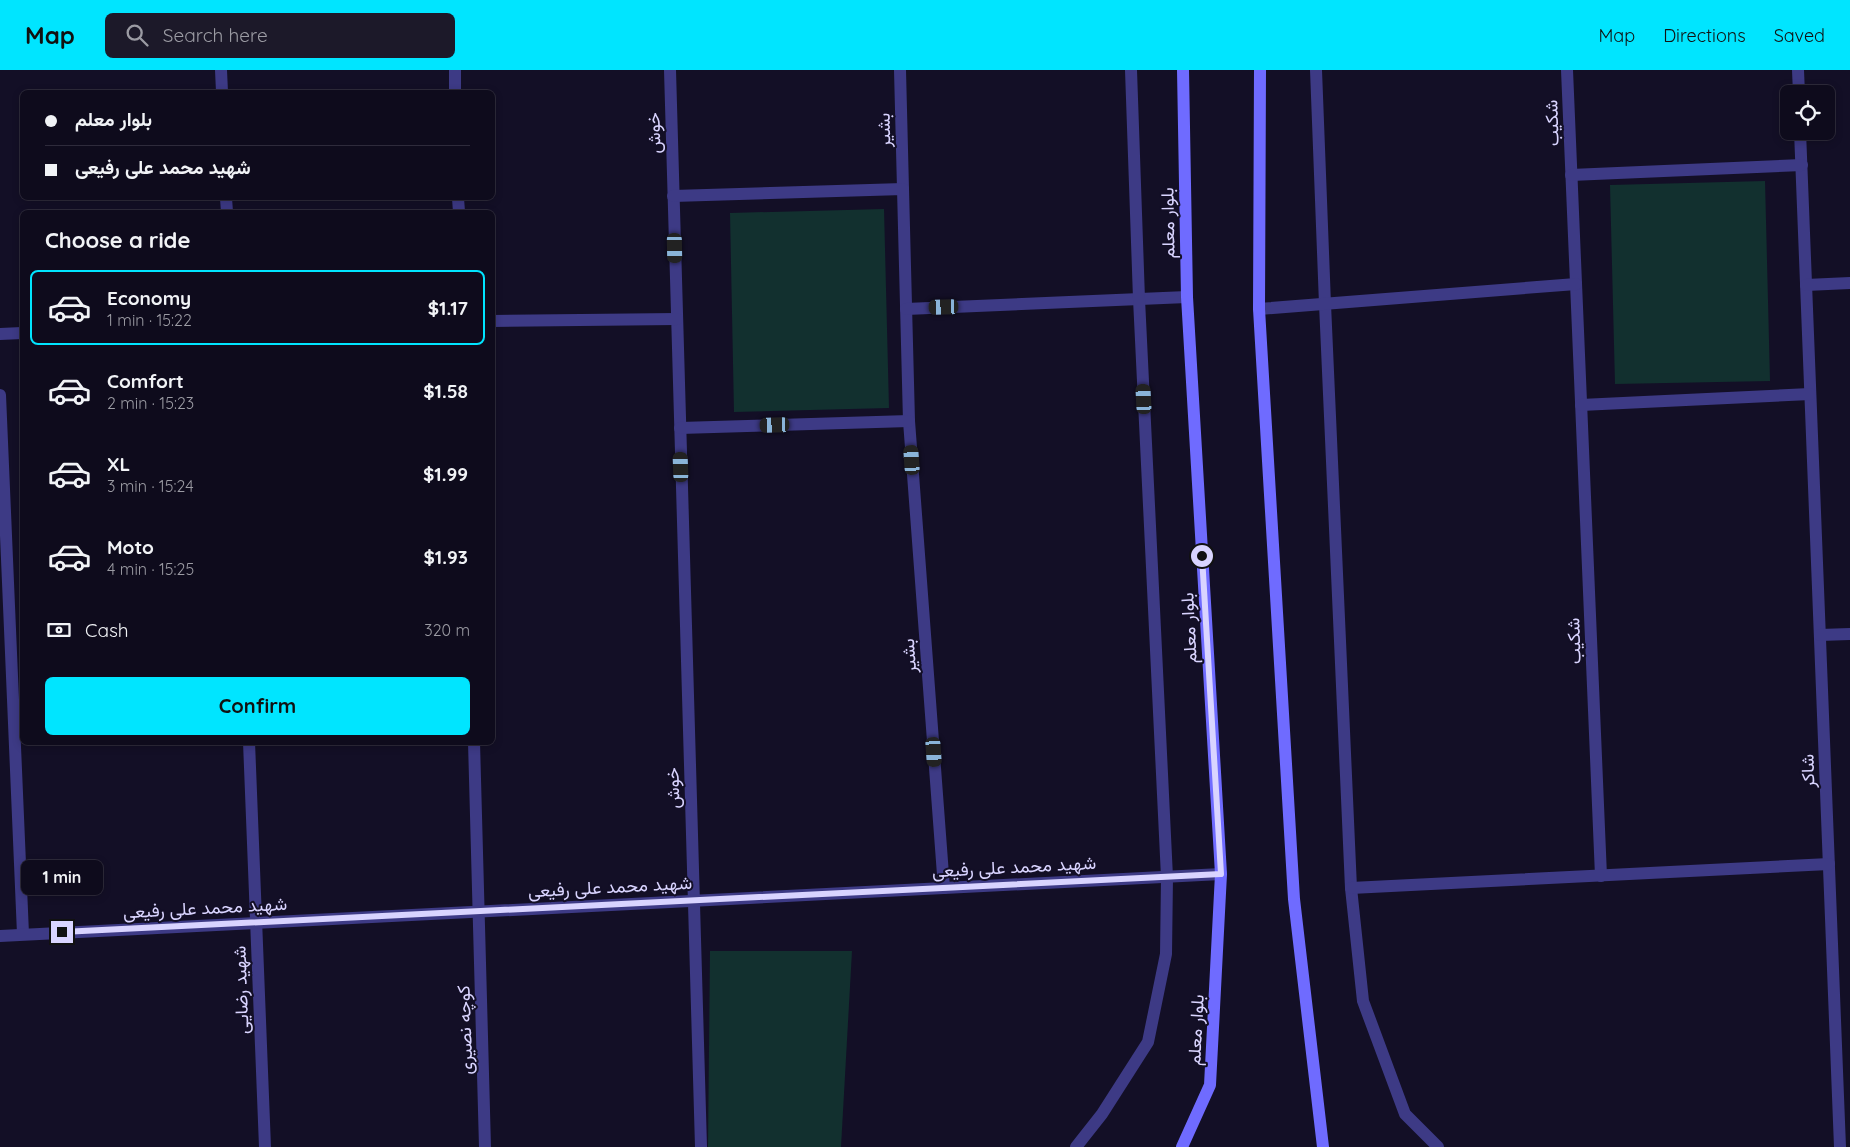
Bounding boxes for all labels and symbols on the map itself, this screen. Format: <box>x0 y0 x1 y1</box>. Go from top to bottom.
street label: شکیب <box>1539 99 1564 147</box>
street label: خوش <box>641 112 666 154</box>
street label: بشیر <box>872 113 895 149</box>
street label: بلوار معلم <box>1155 187 1181 259</box>
car <box>667 233 682 263</box>
car <box>928 299 959 315</box>
car <box>1135 384 1152 414</box>
car <box>759 417 790 433</box>
car <box>903 445 920 475</box>
car <box>672 452 689 482</box>
route start <box>1191 545 1213 567</box>
street label: بلوار معلم <box>1175 592 1203 664</box>
street label: شکیب <box>1561 617 1586 665</box>
street label: بشیر <box>896 638 921 675</box>
car <box>925 737 942 767</box>
street label: شاکر <box>1795 754 1820 789</box>
street label: خوش <box>660 767 685 809</box>
street label: شهید محمد علی رفیعی <box>931 851 1097 882</box>
callout: 1 min <box>21 860 103 894</box>
street label: شهید محمد علی رفیعی <box>527 871 693 902</box>
street label: شهید محمد علی رفیعی <box>122 892 288 923</box>
route end <box>51 921 73 943</box>
street label: شهید رضایی <box>227 945 254 1035</box>
street label: کوچه نصیری <box>451 985 479 1075</box>
street label: بلوار معلم <box>1182 994 1210 1066</box>

